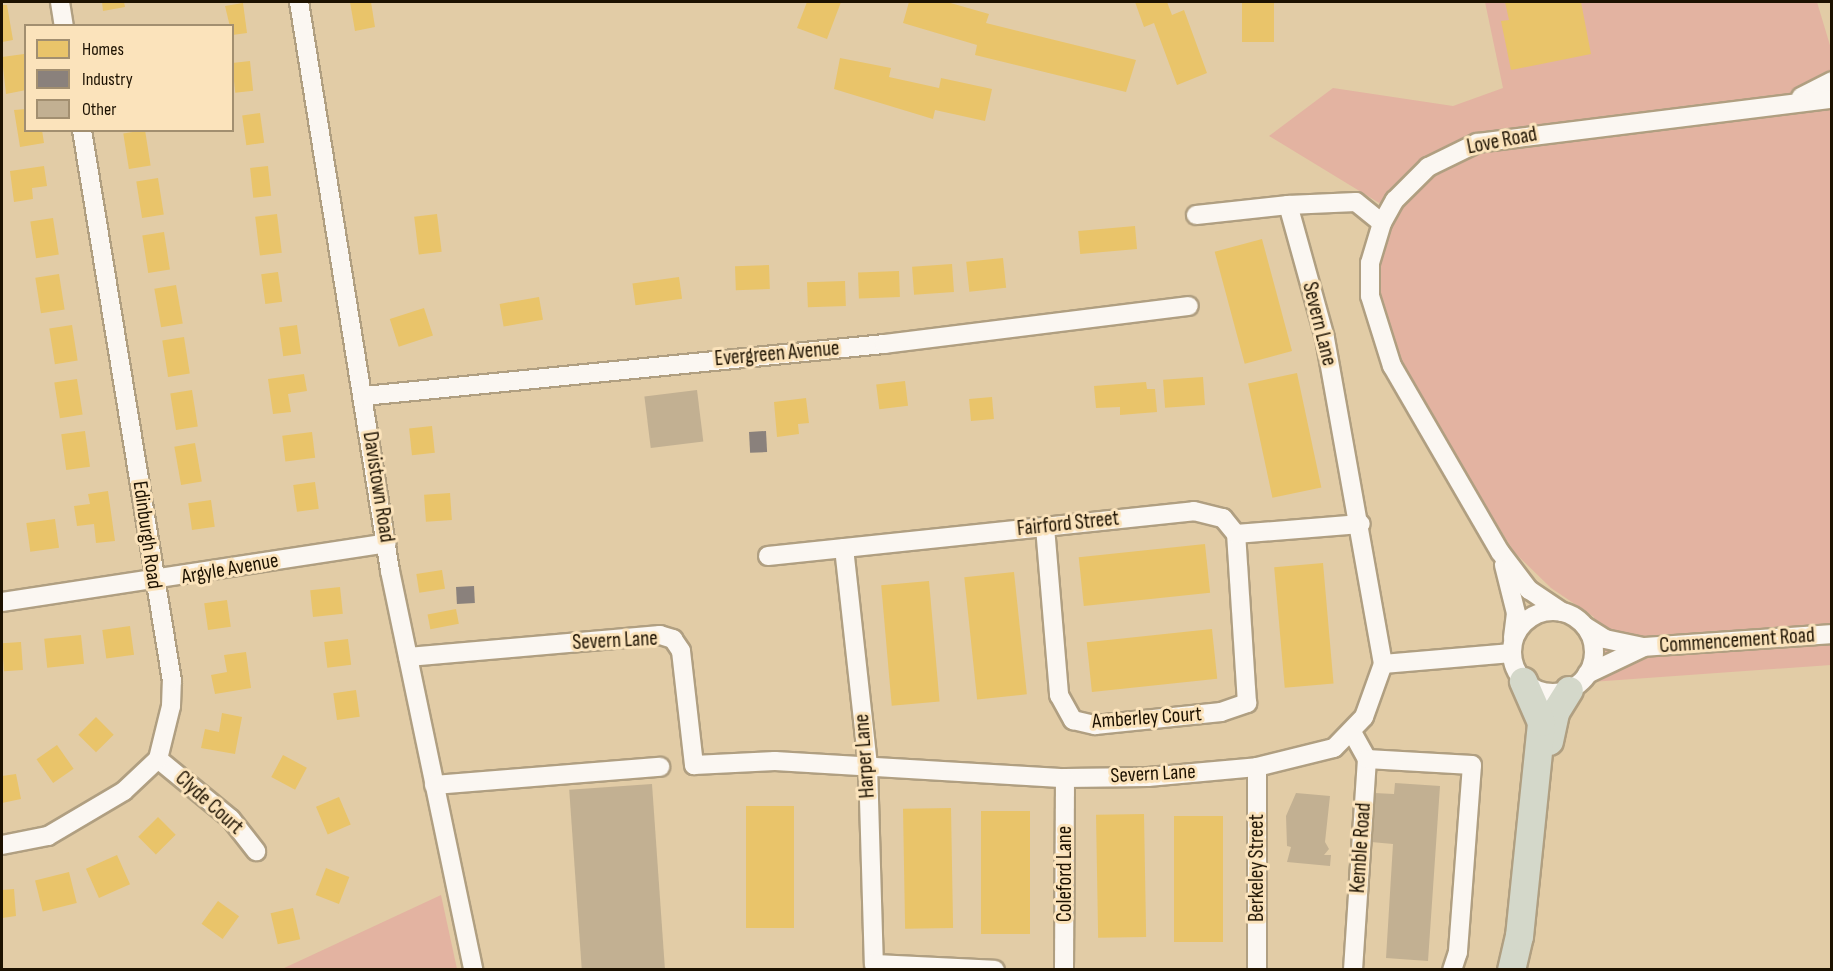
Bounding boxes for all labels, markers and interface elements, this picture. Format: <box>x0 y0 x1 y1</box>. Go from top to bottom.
legend <box>24 24 234 132</box>
text: Homes <box>82 39 124 60</box>
text: Industry <box>82 69 133 90</box>
text: Other <box>82 99 116 120</box>
street label: Love Road <box>1465 122 1539 160</box>
street label: Severn Lane <box>1296 280 1342 368</box>
street label: Evergreen Avenue <box>714 336 840 372</box>
street label: Davistown Road <box>357 430 399 544</box>
street label: Edinburgh Road <box>127 479 167 591</box>
street label: Fairford Street <box>1016 506 1120 542</box>
street label: Argyle Avenue <box>180 548 280 590</box>
street label: Commencement Road <box>1658 623 1816 659</box>
street label: Severn Lane <box>572 626 658 656</box>
street label: Amberley Court <box>1091 702 1203 734</box>
street label: Harper Lane <box>849 713 881 799</box>
street label: Severn Lane <box>1110 759 1196 789</box>
street label: Clyde Court <box>170 766 248 840</box>
street label: Kemble Road <box>1345 802 1377 894</box>
street label: Berkeley Street <box>1244 814 1270 922</box>
street label: Coleford Lane <box>1052 826 1078 922</box>

